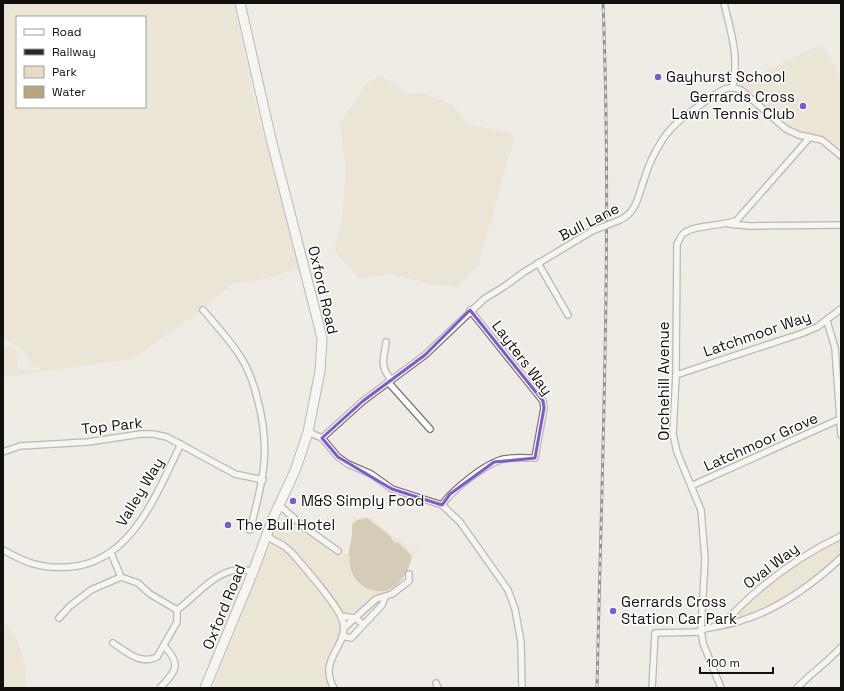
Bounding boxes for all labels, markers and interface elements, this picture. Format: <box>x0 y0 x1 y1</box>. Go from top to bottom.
legend <box>16 16 146 108</box>
text: Road <box>52 24 81 40</box>
text: Railway <box>52 44 96 60</box>
text: Park <box>52 64 77 80</box>
place label: Gayhurst School <box>666 67 785 86</box>
marker: Gayhurst School <box>653 72 663 82</box>
text: Water <box>52 84 86 100</box>
place label: Gerrards Cross Lawn Tennis Club <box>671 87 795 123</box>
marker: Gerrards Cross Lawn Tennis Club <box>798 101 808 111</box>
street label: Bull Lane <box>555 198 622 245</box>
street label: Oxford Road <box>304 244 343 336</box>
street label: Latchmoor Way <box>701 306 813 361</box>
street label: Layters Way <box>488 316 557 399</box>
street label: Orchehill Avenue <box>654 321 673 441</box>
street label: Latchmoor Grove <box>701 408 821 475</box>
street label: Top Park <box>80 413 143 438</box>
street label: Valley Way <box>112 454 168 530</box>
place label: M&S Simply Food <box>301 491 424 510</box>
marker: M&S Simply Food <box>288 496 298 506</box>
place label: The Bull Hotel <box>236 515 335 534</box>
marker: The Bull Hotel <box>223 520 233 530</box>
street label: Oval Way <box>739 539 802 593</box>
street label: Oxford Road <box>198 561 249 652</box>
place label: Gerrards Cross Station Car Park <box>621 592 737 628</box>
marker: Gerrards Cross Station Car Park <box>608 606 618 616</box>
scale bar <box>700 649 773 675</box>
text: 100 m <box>706 655 740 671</box>

